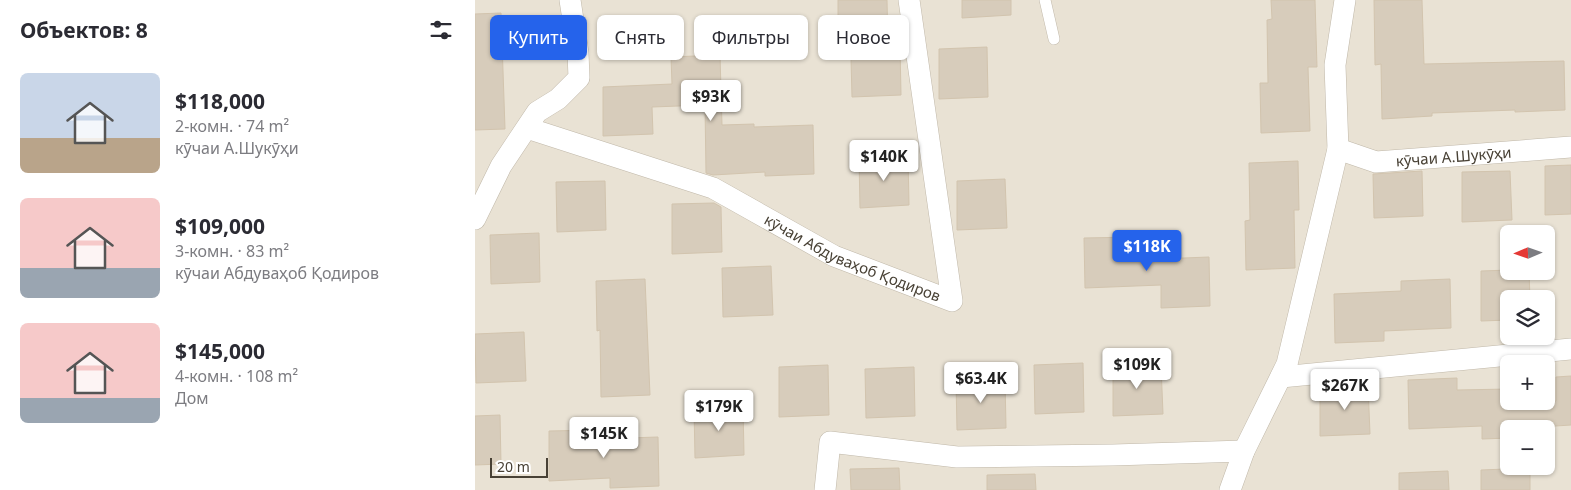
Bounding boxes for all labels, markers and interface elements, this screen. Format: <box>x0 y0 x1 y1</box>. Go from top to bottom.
chip: Купить <box>490 15 587 60</box>
chip: Снять <box>597 15 684 60</box>
chip: Фильтры <box>694 15 808 60</box>
chip: Новое <box>818 15 909 60</box>
text: Объектов: 8 <box>20 16 148 44</box>
icon: filters <box>427 16 455 44</box>
pin: $93K <box>681 80 741 122</box>
text: $93K <box>692 85 730 107</box>
text: $118,000 <box>175 87 265 115</box>
icon: home <box>60 93 120 153</box>
text: 2-комн. · 74 m² <box>175 115 289 137</box>
text: кӯчаи А.Шукӯҳи <box>175 137 299 159</box>
pin: $140K <box>849 140 919 182</box>
street label: кӯчаи А.Шукӯҳи <box>1395 142 1512 170</box>
text: $140K <box>860 145 908 167</box>
street label: кӯчаи Абдуваҳоб Қодиров <box>761 209 944 306</box>
text: $109,000 <box>175 212 265 240</box>
icon: home <box>60 218 120 278</box>
north arrow <box>1500 225 1555 280</box>
map controls <box>1500 225 1555 475</box>
pin: $118K <box>1112 230 1182 272</box>
text: $118K <box>1123 235 1171 257</box>
text: 3-комн. · 83 m² <box>175 240 289 262</box>
text: кӯчаи Абдуваҳоб Қодиров <box>175 262 379 284</box>
button: layers <box>1500 290 1555 345</box>
text: $145,000 <box>175 337 265 365</box>
icon: home <box>60 343 120 403</box>
pin: $109K <box>1102 348 1172 390</box>
text: $109K <box>1113 353 1161 375</box>
button: + <box>1500 355 1555 410</box>
pin: $63.4K <box>940 362 1022 404</box>
text: 4-комн. · 108 m² <box>175 365 298 387</box>
text: $63.4K <box>955 367 1007 389</box>
pin: $267K <box>1310 368 1380 411</box>
text: $267K <box>1321 374 1369 396</box>
text: Дом <box>175 387 208 409</box>
pin: $179K <box>684 390 754 432</box>
text: $179K <box>695 395 743 417</box>
pin: $145K <box>569 416 639 459</box>
button: − <box>1500 420 1555 475</box>
text: $145K <box>580 422 628 444</box>
scale bar <box>490 455 547 478</box>
text: 20 m <box>497 457 530 476</box>

